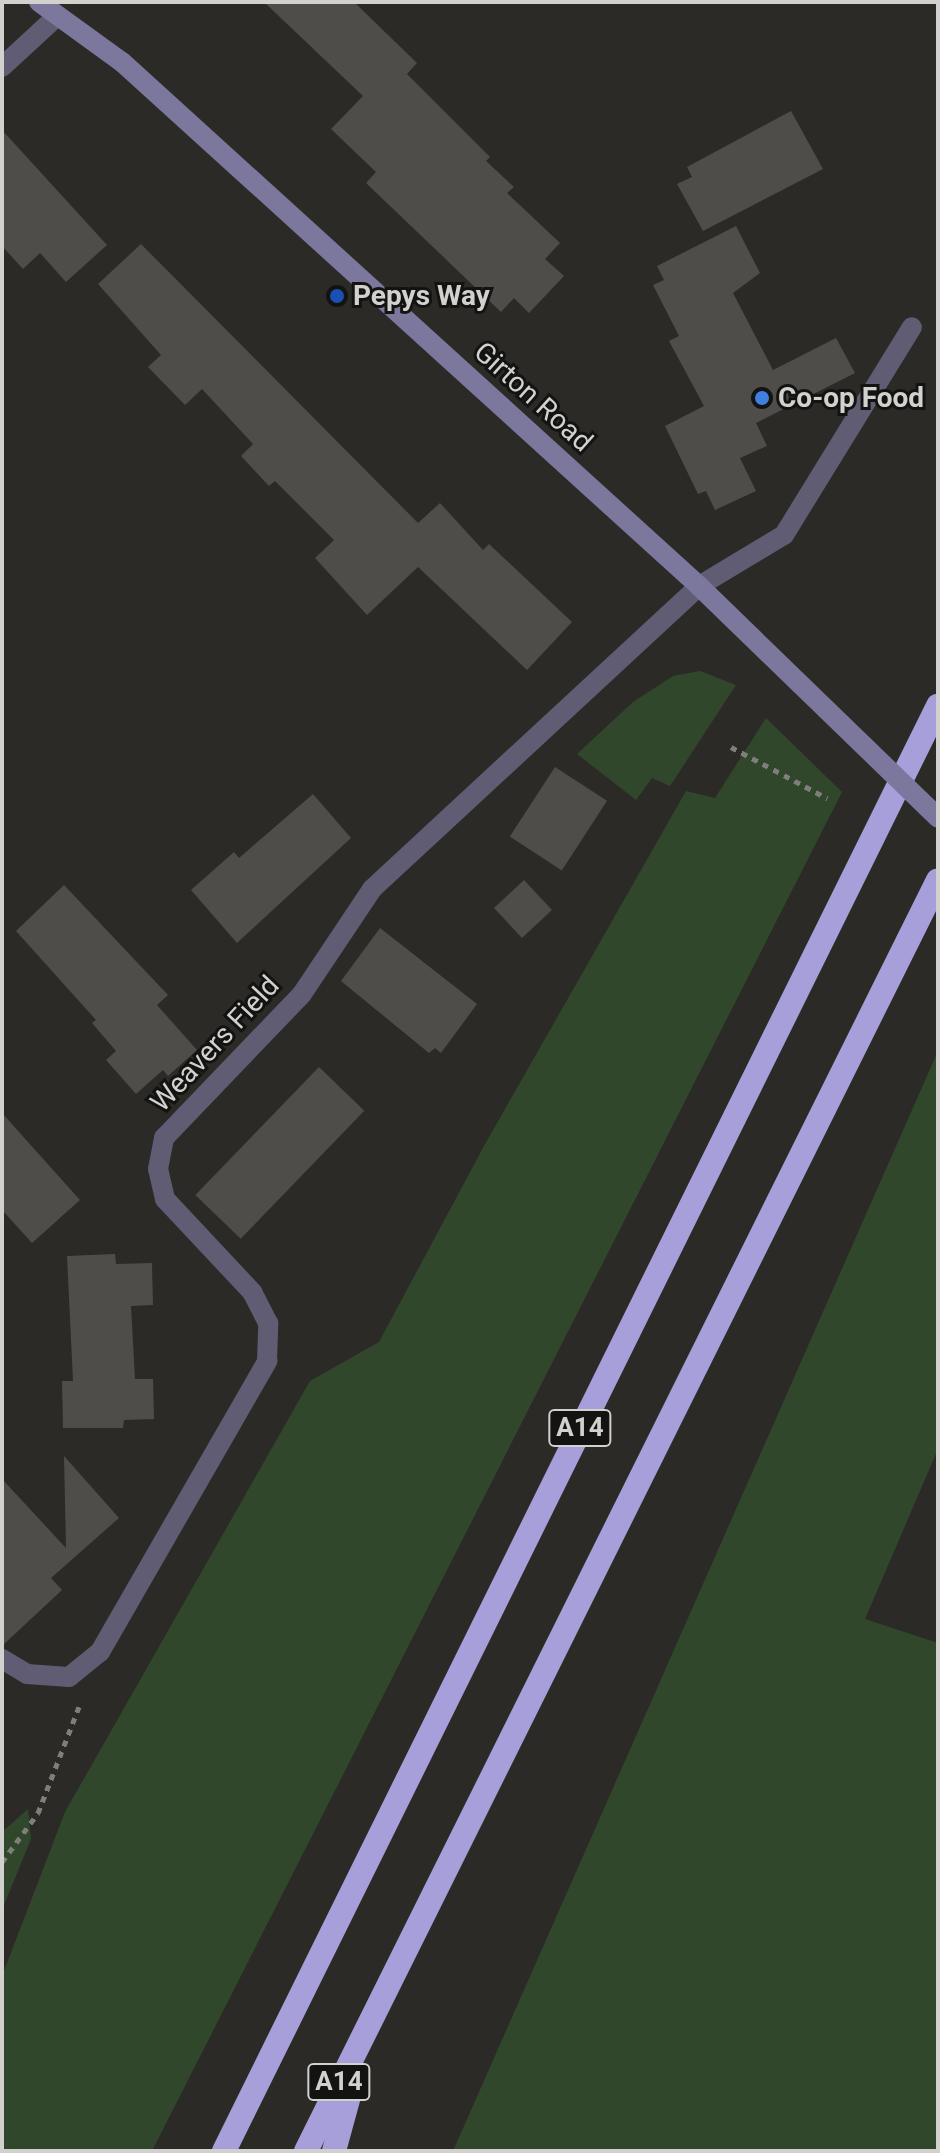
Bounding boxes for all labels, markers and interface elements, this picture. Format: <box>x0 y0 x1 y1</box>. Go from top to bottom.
place label: Pepys Way <box>353 279 490 313</box>
marker: Pepys Way <box>328 287 346 305</box>
street label: Girton Road <box>467 335 599 459</box>
place label: Co-op Food <box>778 381 924 415</box>
marker: Co-op Food <box>753 389 771 407</box>
street label: Weavers Field <box>144 969 286 1119</box>
road number: A14 <box>548 1406 612 1450</box>
road number: A14 <box>307 2060 371 2104</box>

